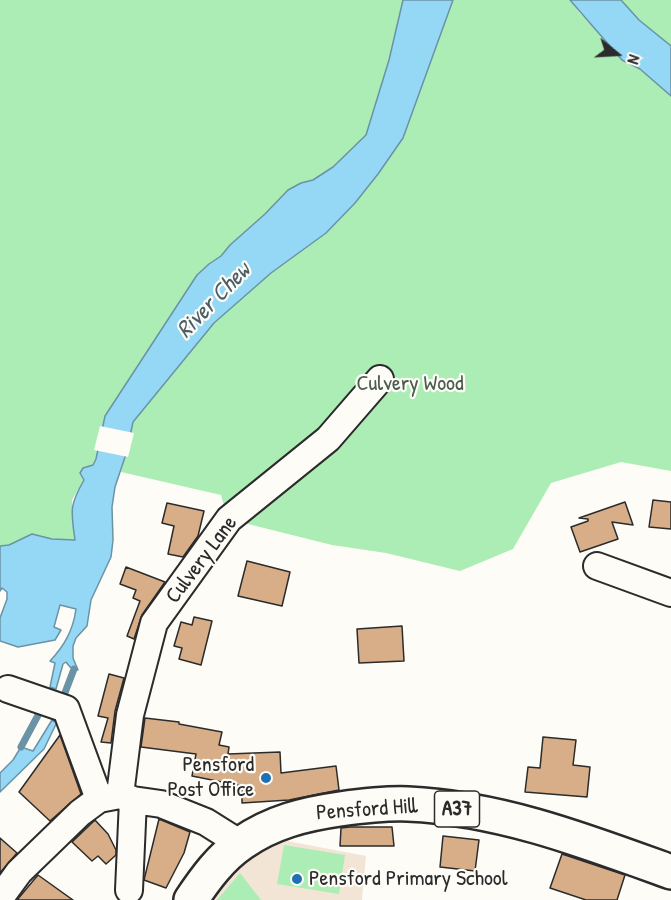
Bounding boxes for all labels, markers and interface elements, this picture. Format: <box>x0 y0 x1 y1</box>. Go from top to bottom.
north arrow <box>587 24 647 84</box>
text: N <box>622 52 646 67</box>
water label: River Chew <box>171 257 257 345</box>
park label: Culvery Wood <box>357 371 463 397</box>
street label: Culvery Lane <box>161 511 243 609</box>
place label: Pensford Post Office <box>167 752 254 804</box>
marker: Pensford Post Office <box>259 771 273 785</box>
road number: A37 <box>434 791 480 827</box>
street label: Pensford Hill <box>316 793 418 827</box>
place label: Pensford Primary School <box>309 866 507 892</box>
marker: Pensford Primary School <box>290 872 304 886</box>

